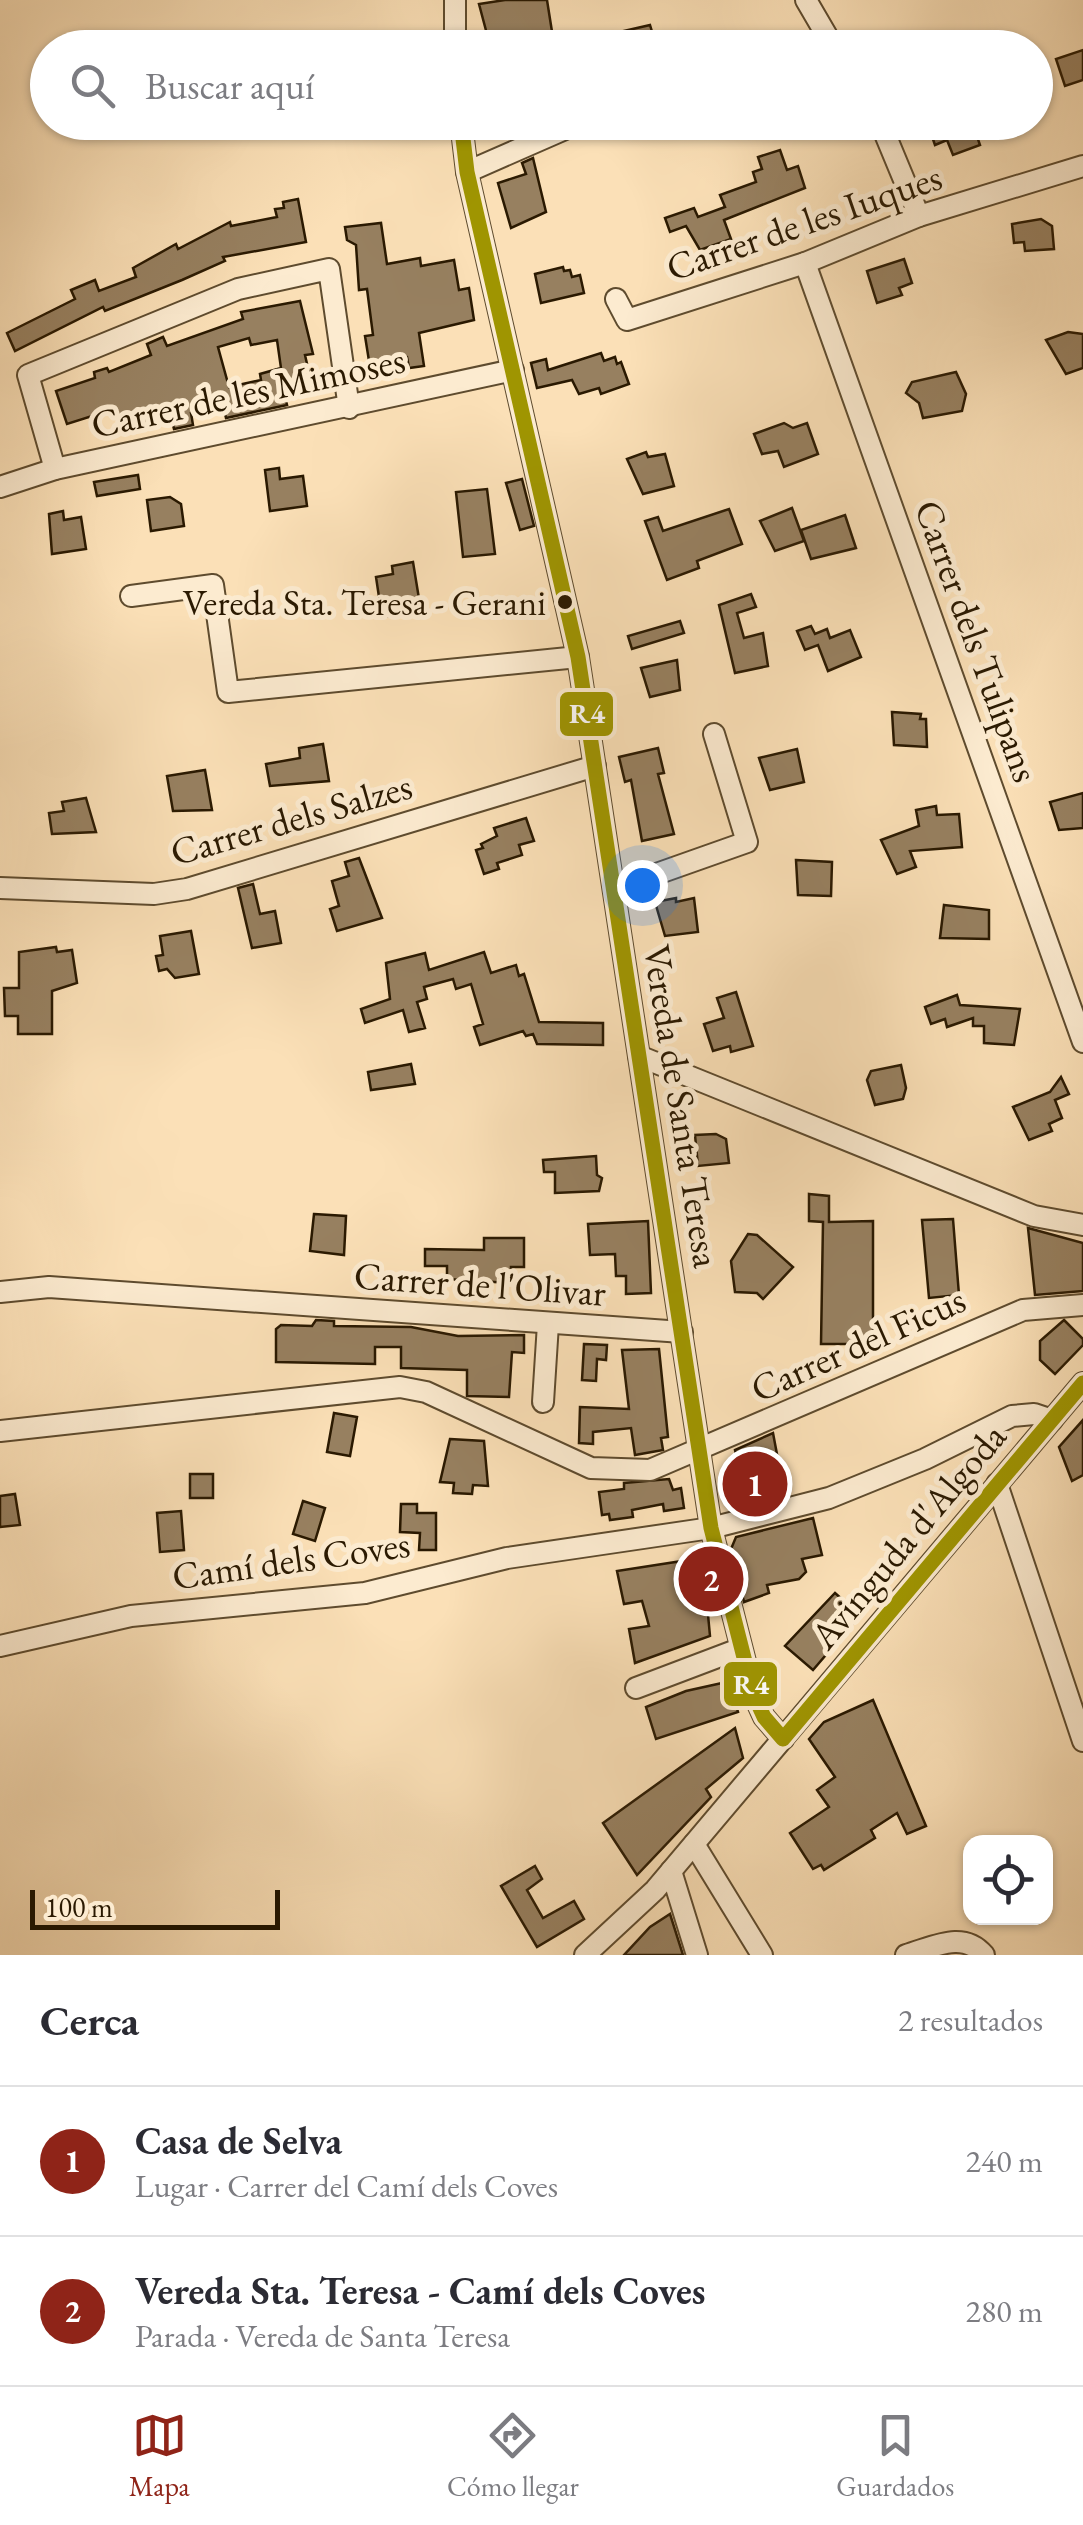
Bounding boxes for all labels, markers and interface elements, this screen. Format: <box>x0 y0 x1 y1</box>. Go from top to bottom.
search box <box>30 30 1053 140</box>
icon: search <box>65 58 120 113</box>
text: Buscar aquí <box>145 61 314 110</box>
street label: Carrer de les Iuques <box>660 151 948 292</box>
street label: Carrer de les Mimoses <box>87 334 409 449</box>
street label: Carrer dels Tulipans <box>904 493 1051 788</box>
place label: Vereda Sta. Teresa - Gerani <box>183 579 546 626</box>
marker: Vereda Sta. Teresa - Gerani <box>555 592 575 612</box>
line badge: R4 <box>558 690 615 738</box>
text: R4 <box>569 695 606 731</box>
street label: Carrer dels Salzes <box>164 761 417 876</box>
your location <box>617 860 668 911</box>
street label: Vereda de Santa Teresa <box>633 941 732 1272</box>
street label: Carrer de l'Olivar <box>352 1250 608 1317</box>
street label: Carrer del Ficus <box>743 1274 973 1413</box>
street label: Avinguda d'Algoda <box>798 1412 1017 1660</box>
pin: 1 <box>722 1446 788 1522</box>
street label: Camí dels Coves <box>169 1519 413 1600</box>
pin: 2 <box>678 1542 744 1616</box>
line badge: R4 <box>722 1660 779 1708</box>
text: R4 <box>733 1666 770 1702</box>
map controls <box>963 1835 1053 1925</box>
button: locate <box>963 1835 1053 1925</box>
scale bar <box>30 1885 280 1930</box>
text: 100 m <box>45 1889 113 1925</box>
text: Cerca <box>40 1993 139 2048</box>
text: 2 resultados <box>898 1999 1043 2041</box>
text: Casa de Selva <box>135 2116 342 2165</box>
text: 1 <box>64 2140 81 2182</box>
text: 240 m <box>966 2140 1043 2182</box>
text: Lugar · Carrer del Camí dels Coves <box>135 2165 558 2207</box>
text: Vereda Sta. Teresa - Camí dels Coves <box>135 2266 706 2315</box>
text: 2 <box>64 2290 81 2332</box>
text: 280 m <box>966 2290 1043 2332</box>
text: Parada · Vereda de Santa Teresa <box>135 2315 510 2357</box>
tab: Mapa <box>129 2408 190 2504</box>
tab: Cómo llegar <box>447 2408 579 2504</box>
tab: Guardados <box>836 2408 954 2504</box>

